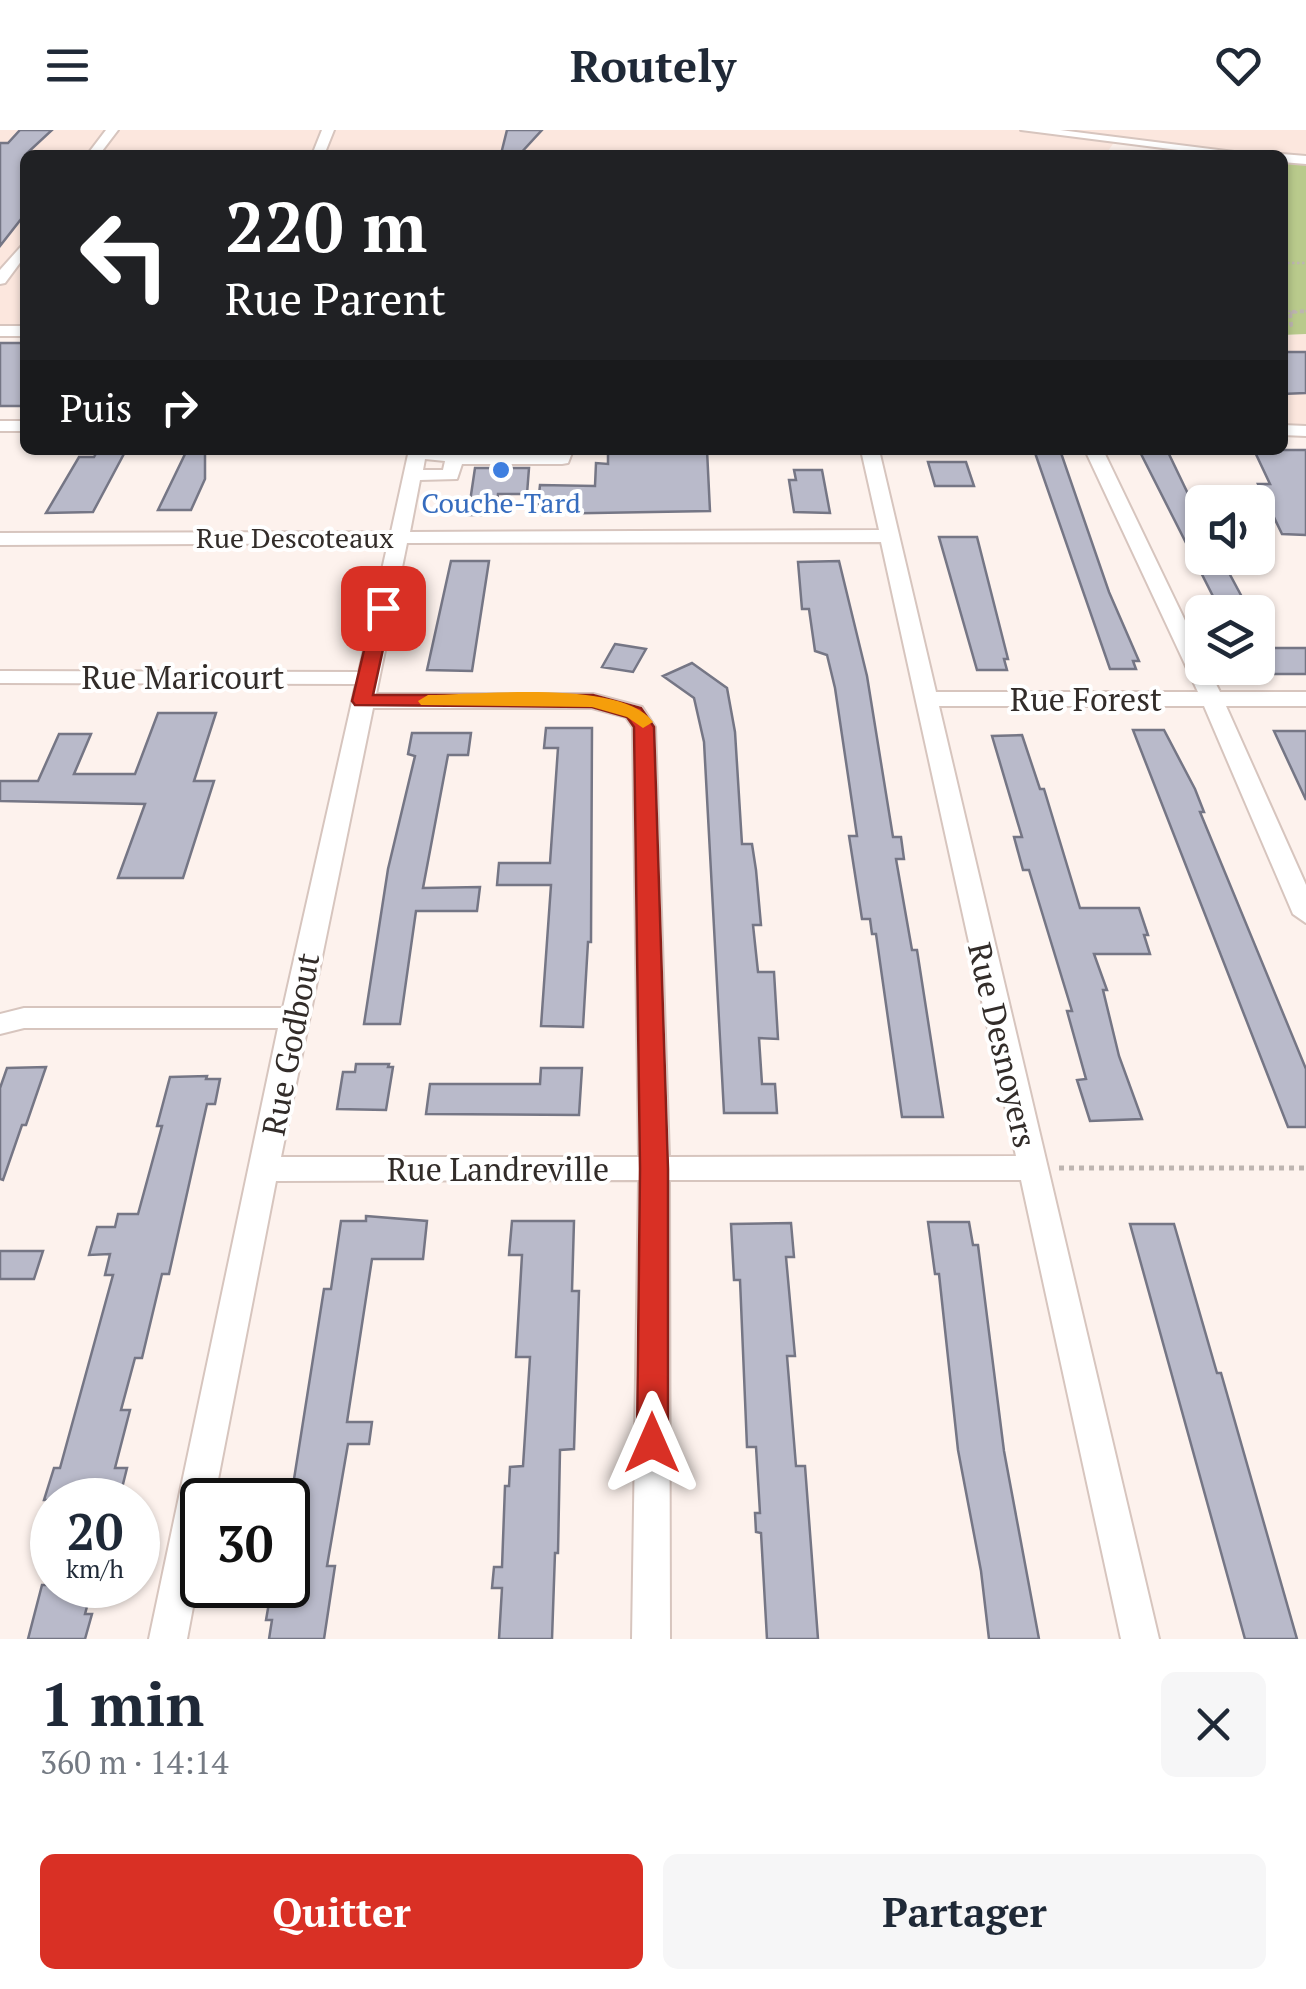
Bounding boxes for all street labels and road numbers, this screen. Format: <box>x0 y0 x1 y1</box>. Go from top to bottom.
street label: Rue Descoteaux <box>196 519 394 556</box>
street label: Rue Maricourt <box>81 656 285 698</box>
street label: Rue Forest <box>1010 678 1162 720</box>
street label: Rue Desnoyers <box>959 938 1047 1152</box>
street label: Rue Godbout <box>252 949 328 1139</box>
street label: Rue Landreville <box>387 1148 609 1190</box>

